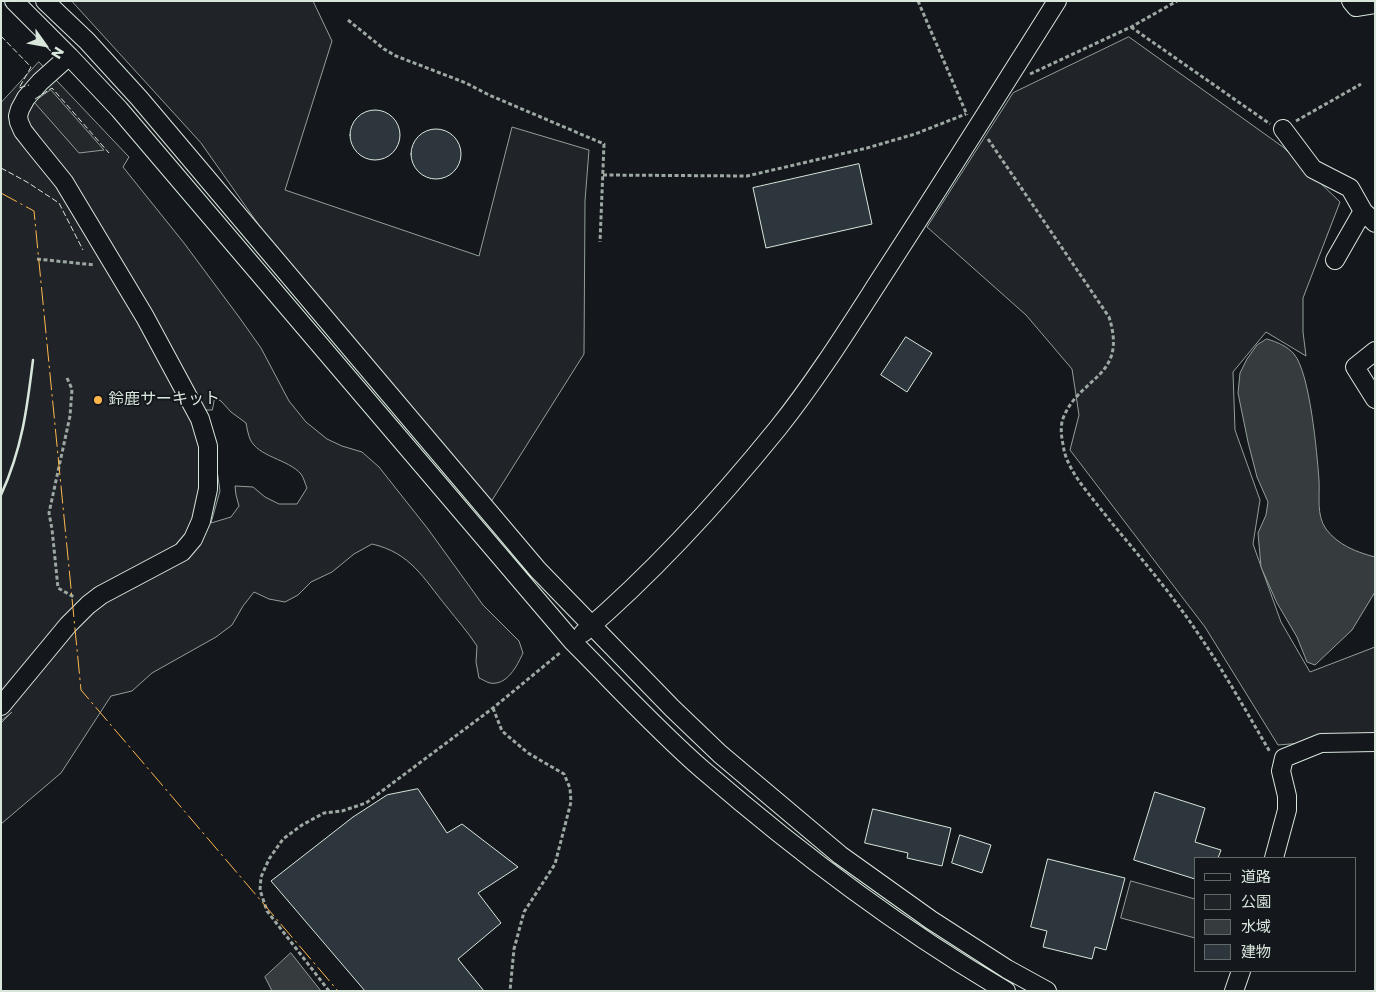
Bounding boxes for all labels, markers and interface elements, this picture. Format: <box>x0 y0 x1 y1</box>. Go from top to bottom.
north arrow <box>20 20 70 70</box>
text: N <box>46 43 69 63</box>
place label: 鈴鹿サーキット <box>108 390 220 410</box>
marker: 鈴鹿サーキット <box>92 394 104 406</box>
legend <box>1194 857 1356 972</box>
text: 道路 <box>1241 866 1271 887</box>
text: 公園 <box>1241 891 1271 912</box>
text: 水域 <box>1241 916 1271 937</box>
text: 建物 <box>1241 941 1271 962</box>

